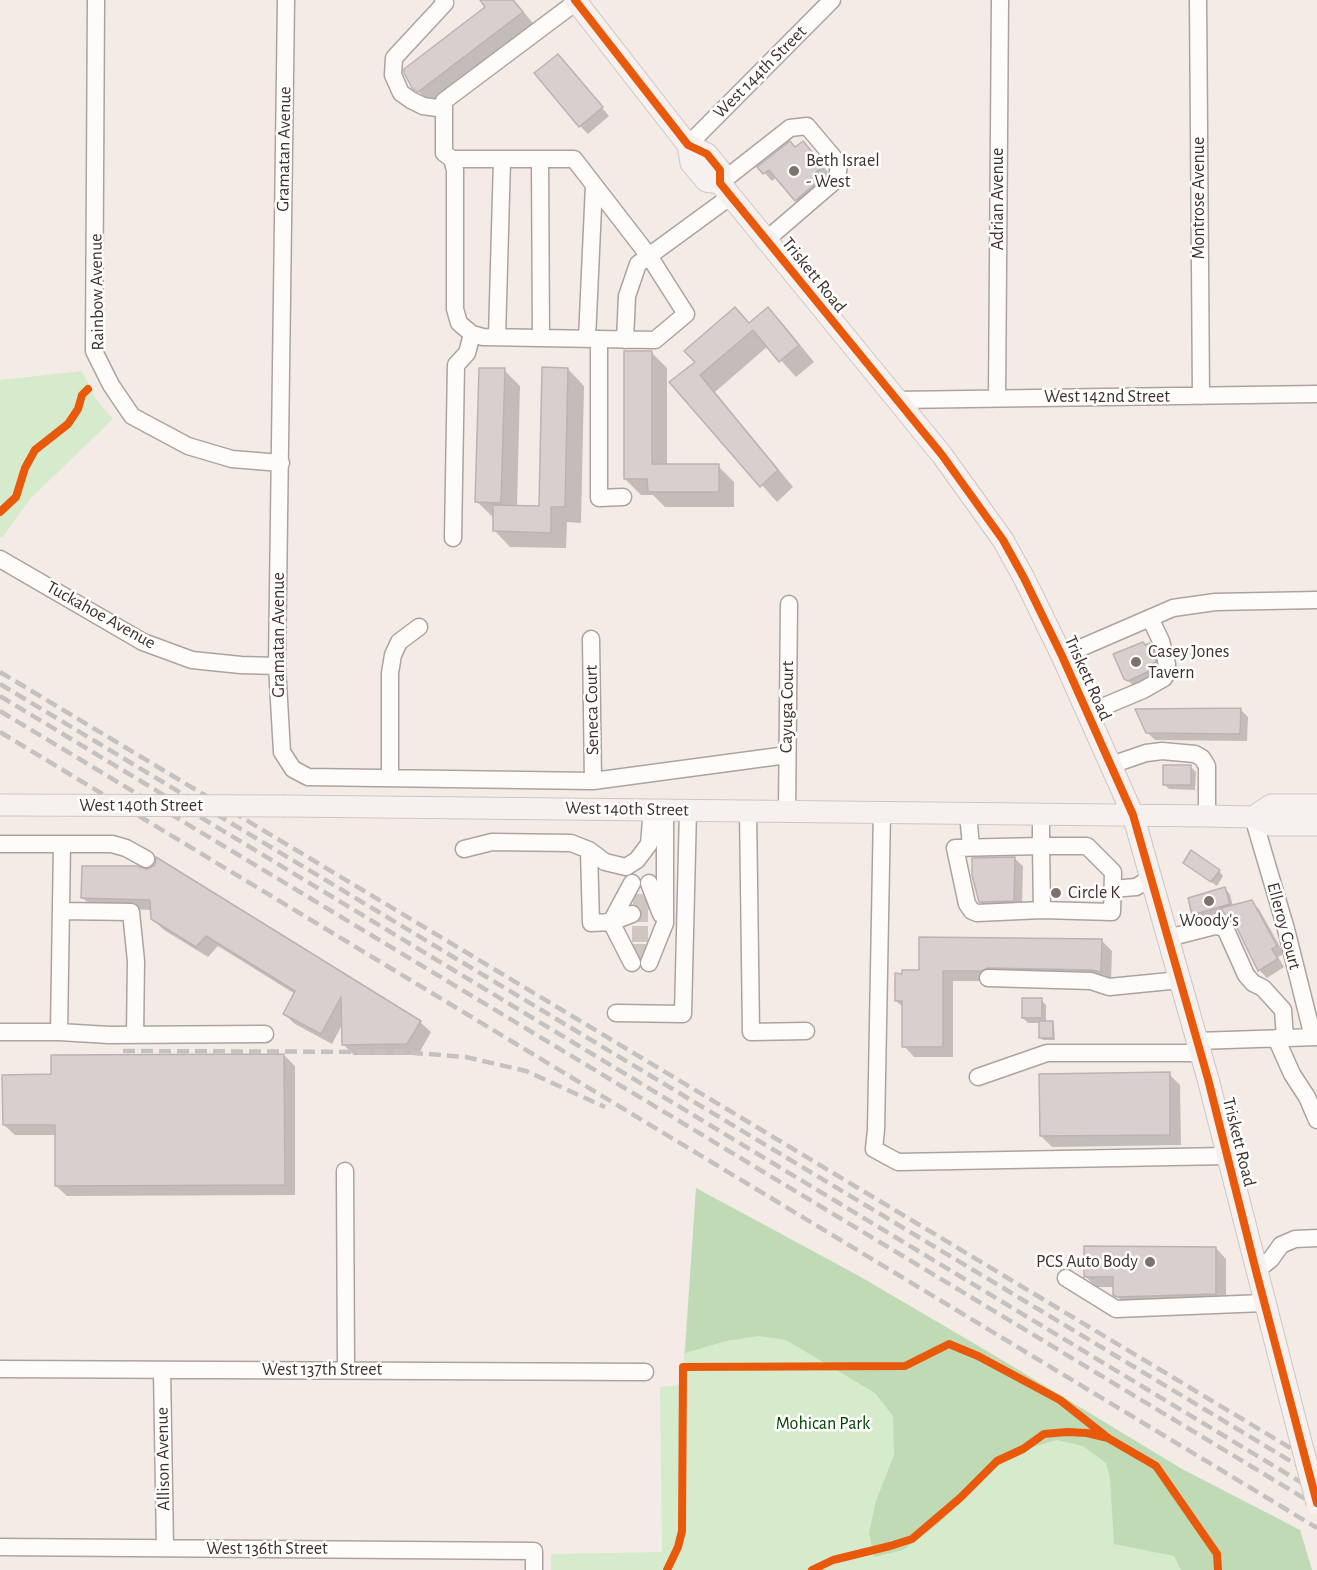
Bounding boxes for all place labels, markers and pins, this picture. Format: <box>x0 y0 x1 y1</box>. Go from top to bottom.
place label: Beth Israel - West <box>806 150 880 192</box>
marker: Beth Israel - West <box>787 164 801 178</box>
place label: Casey Jones Tavern <box>1148 641 1229 684</box>
marker: Casey Jones Tavern <box>1129 655 1143 669</box>
place label: Circle K <box>1068 882 1120 904</box>
marker: Circle K <box>1049 886 1063 900</box>
marker: Woody's <box>1202 894 1216 908</box>
place label: Woody's <box>1179 910 1239 932</box>
place label: PCS Auto Body <box>1036 1251 1138 1273</box>
marker: PCS Auto Body <box>1143 1255 1157 1269</box>

